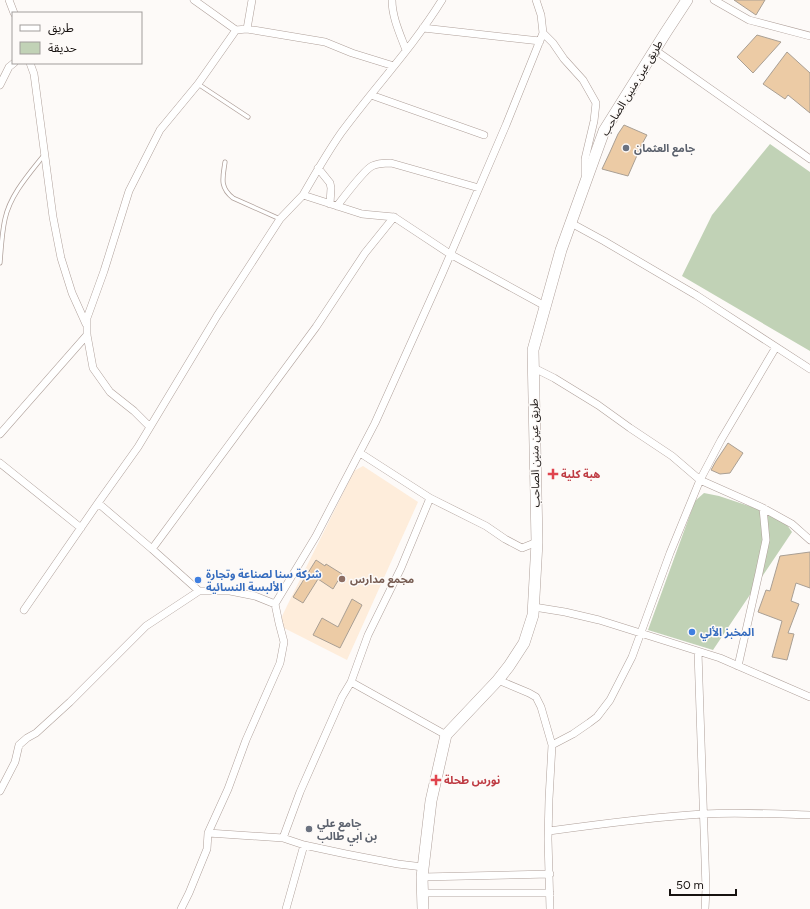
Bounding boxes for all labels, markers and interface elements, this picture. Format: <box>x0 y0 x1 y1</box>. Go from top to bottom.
legend <box>12 12 142 64</box>
text: طريق <box>48 21 74 36</box>
street label: طريق عين منين الصاحب <box>598 38 666 138</box>
text: حديقة <box>48 41 77 55</box>
place label: جامع العثمان <box>634 142 695 157</box>
marker: جامع العثمان <box>621 143 631 153</box>
street label: طريق عين منين الصاحب <box>528 398 543 507</box>
place label: هبة كلية <box>561 468 600 481</box>
marker: هبة كلية <box>548 469 558 479</box>
place label: شركة سنا لصناعة وتجارة الألبسة النسائية <box>206 568 322 594</box>
place label: مجمع مدارس <box>350 573 414 588</box>
marker: مجمع مدارس <box>337 574 347 584</box>
marker: شركة سنا لصناعة وتجارة الألبسة النسائية <box>193 575 203 585</box>
place label: المخبز الألي <box>700 626 754 641</box>
marker: المخبز الألي <box>687 627 697 637</box>
place label: نورس طحلة <box>444 774 500 787</box>
marker: نورس طحلة <box>431 775 441 785</box>
place label: جامع علي بن ابي طالب <box>317 817 377 845</box>
marker: جامع علي بن ابي طالب <box>304 824 314 834</box>
scale bar <box>670 871 736 897</box>
text: 50 m <box>676 878 704 892</box>

